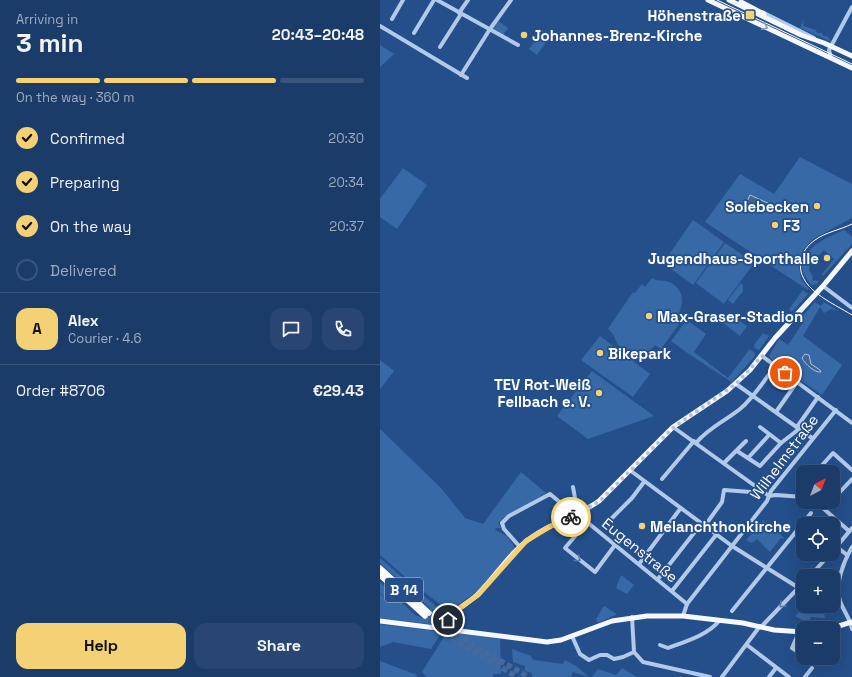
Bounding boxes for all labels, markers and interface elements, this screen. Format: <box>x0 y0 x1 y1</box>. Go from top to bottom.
place label: Höhenstraße <box>647 6 741 25</box>
marker: Höhenstraße <box>744 9 756 21</box>
text: Arriving in <box>16 11 78 28</box>
one-way arrow <box>760 22 768 30</box>
text: 20:43–20:48 <box>272 25 364 44</box>
text: 3 min <box>16 26 84 60</box>
place label: Johannes-Brenz-Kirche <box>532 26 703 45</box>
marker: Johannes-Brenz-Kirche <box>519 30 529 40</box>
text: On the way · 360 m <box>16 89 134 106</box>
icon: check <box>16 127 38 149</box>
text: Confirmed <box>50 129 125 148</box>
text: 20:30 <box>328 130 364 147</box>
icon: check <box>16 171 38 193</box>
text: Preparing <box>50 173 120 192</box>
text: 20:34 <box>329 174 364 191</box>
place label: Solebecken <box>725 197 809 216</box>
marker: Solebecken <box>812 201 822 211</box>
icon: check <box>16 215 38 237</box>
place label: F3 <box>783 216 800 235</box>
text: On the way <box>50 217 131 236</box>
text: 20:37 <box>329 218 364 235</box>
marker: F3 <box>770 220 780 230</box>
place label: Jugendhaus-Sporthalle <box>648 249 819 268</box>
marker: Jugendhaus-Sporthalle <box>822 253 832 263</box>
text: Delivered <box>50 261 117 280</box>
place label: Max-Graser-Stadion <box>657 307 803 326</box>
button: chat <box>270 308 312 350</box>
button: phone <box>322 308 364 350</box>
text: Alex <box>68 311 99 330</box>
marker: Max-Graser-Stadion <box>644 311 654 321</box>
text: A <box>32 319 42 338</box>
text: Courier · 4.6 <box>68 330 141 347</box>
place label: Bikepark <box>608 344 672 363</box>
marker: Bikepark <box>595 348 605 358</box>
pin <box>768 356 802 390</box>
icon: bag <box>774 362 796 384</box>
place label: TEV Rot-Weiß Fellbach e. V. <box>494 375 591 411</box>
text: Order #8706 <box>16 381 105 400</box>
text: €29.43 <box>313 381 364 400</box>
marker: TEV Rot-Weiß Fellbach e. V. <box>594 388 604 398</box>
street label: Wilhelmstraße <box>746 410 822 503</box>
north arrow <box>796 465 840 509</box>
map controls <box>796 465 840 665</box>
courier <box>551 497 591 537</box>
icon: bike <box>560 506 582 528</box>
street label: Eugenstraße <box>598 514 682 586</box>
place label: Melanchthonkirche <box>650 517 791 536</box>
button: locate <box>796 517 840 561</box>
marker: Melanchthonkirche <box>637 521 647 531</box>
one-way arrow <box>573 554 580 561</box>
button: + <box>796 569 840 613</box>
road number: B 14 <box>385 578 423 602</box>
one-way arrow <box>779 600 787 608</box>
pin <box>431 603 465 637</box>
icon: home <box>437 609 459 631</box>
button: − <box>796 621 840 665</box>
button: Help <box>16 623 186 669</box>
button: Share <box>194 623 364 669</box>

